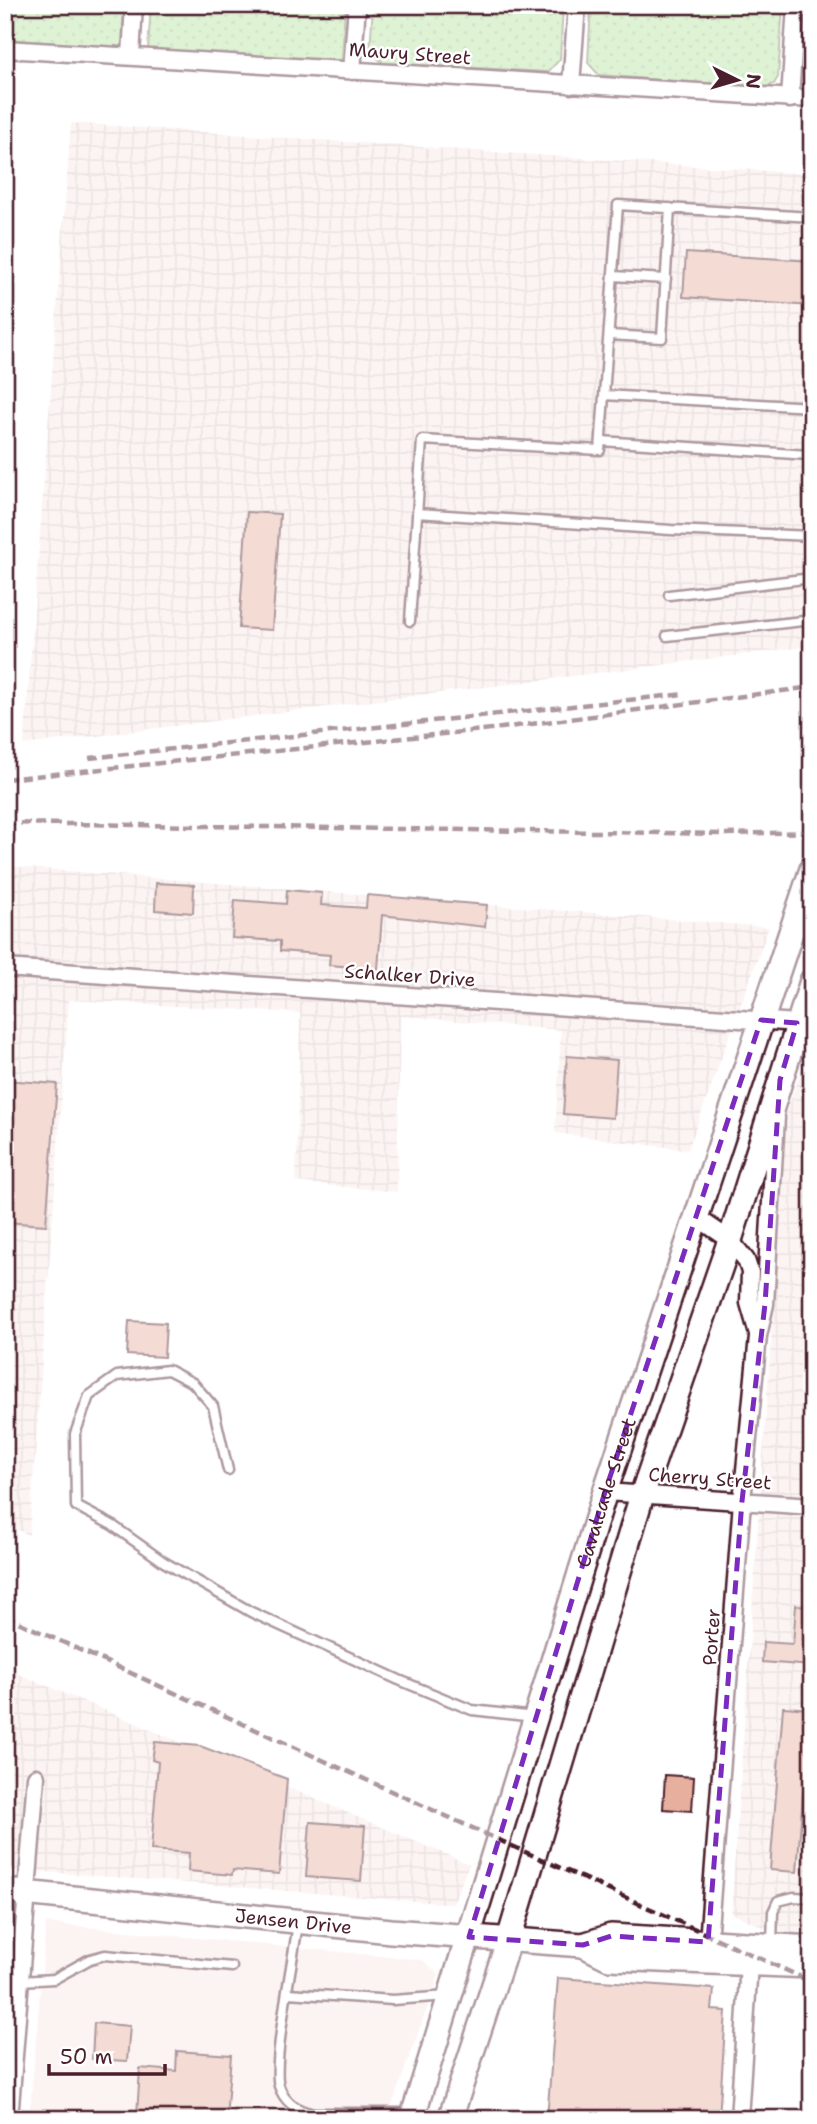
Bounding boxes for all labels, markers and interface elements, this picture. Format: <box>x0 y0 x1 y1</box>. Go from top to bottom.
street label: Maury Street <box>348 37 472 70</box>
north arrow <box>702 46 772 116</box>
text: N <box>740 73 767 90</box>
street label: Schalker Drive <box>344 958 476 993</box>
street label: Cavalcade Street <box>571 1414 642 1570</box>
street label: Cherry Street <box>647 1462 772 1495</box>
street label: Porter <box>697 1608 726 1666</box>
street label: Jensen Drive <box>234 1903 353 1940</box>
scale bar <box>49 2033 164 2077</box>
text: 50 m <box>60 2043 113 2071</box>

